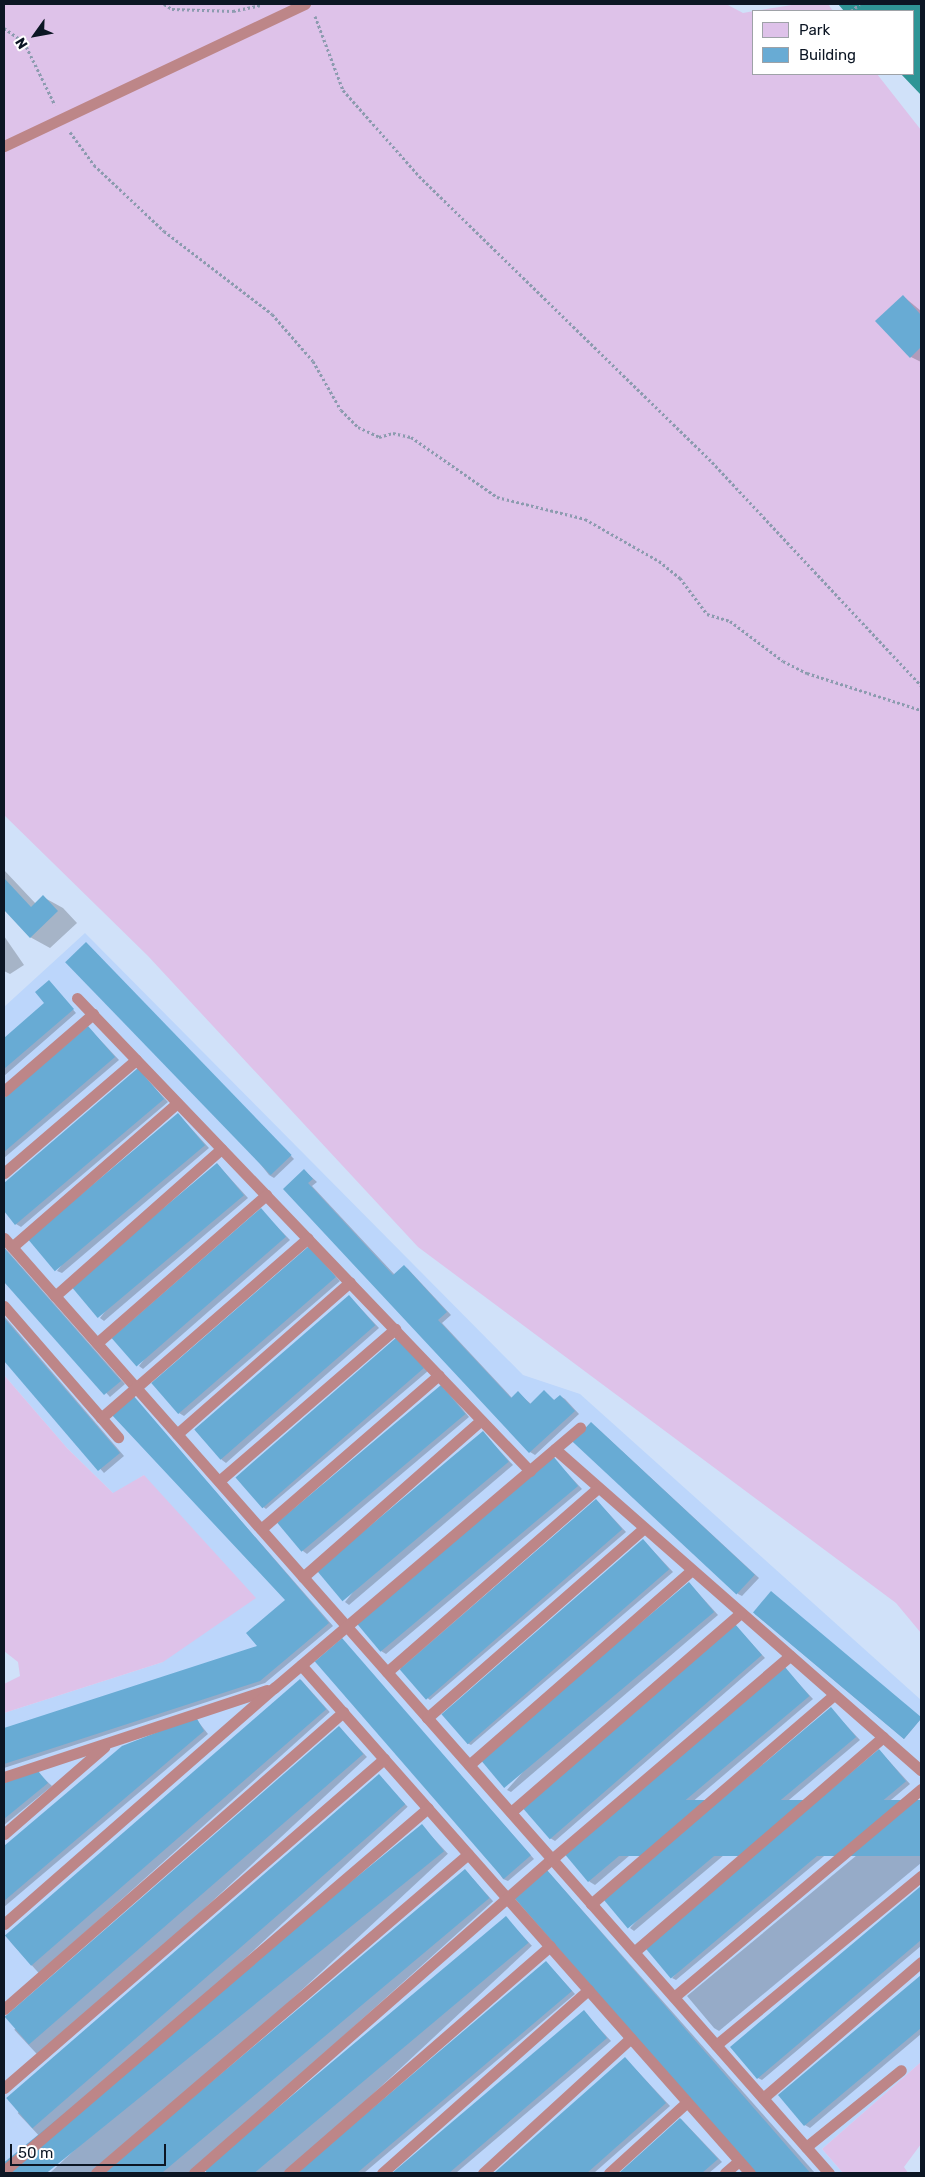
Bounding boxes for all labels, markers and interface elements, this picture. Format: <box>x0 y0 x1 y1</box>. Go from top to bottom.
north arrow <box>10 10 60 60</box>
legend <box>752 10 915 75</box>
text: Park <box>799 21 830 39</box>
text: N <box>12 34 32 52</box>
text: Building <box>799 46 856 64</box>
scale bar <box>12 2134 169 2166</box>
text: 50 m <box>18 2144 53 2162</box>

